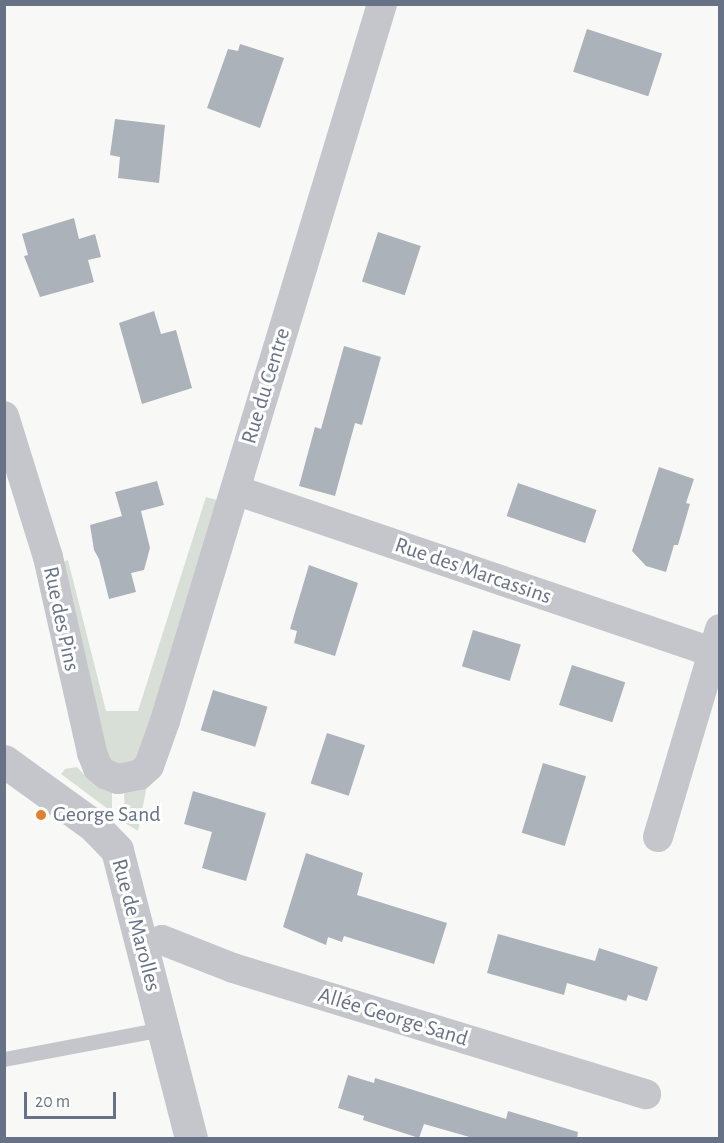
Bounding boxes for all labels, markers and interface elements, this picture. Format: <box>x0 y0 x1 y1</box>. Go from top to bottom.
street label: Rue du Centre <box>236 325 296 447</box>
street label: Rue des Marcassins <box>391 532 555 610</box>
street label: Rue des Pins <box>37 564 85 674</box>
place label: George Sand <box>53 802 161 828</box>
marker: George Sand <box>34 808 48 822</box>
street label: Rue de Marolles <box>106 856 166 994</box>
street label: Allée George Sand <box>315 982 471 1052</box>
scale bar <box>27 1080 118 1118</box>
text: 20 m <box>35 1093 70 1111</box>

